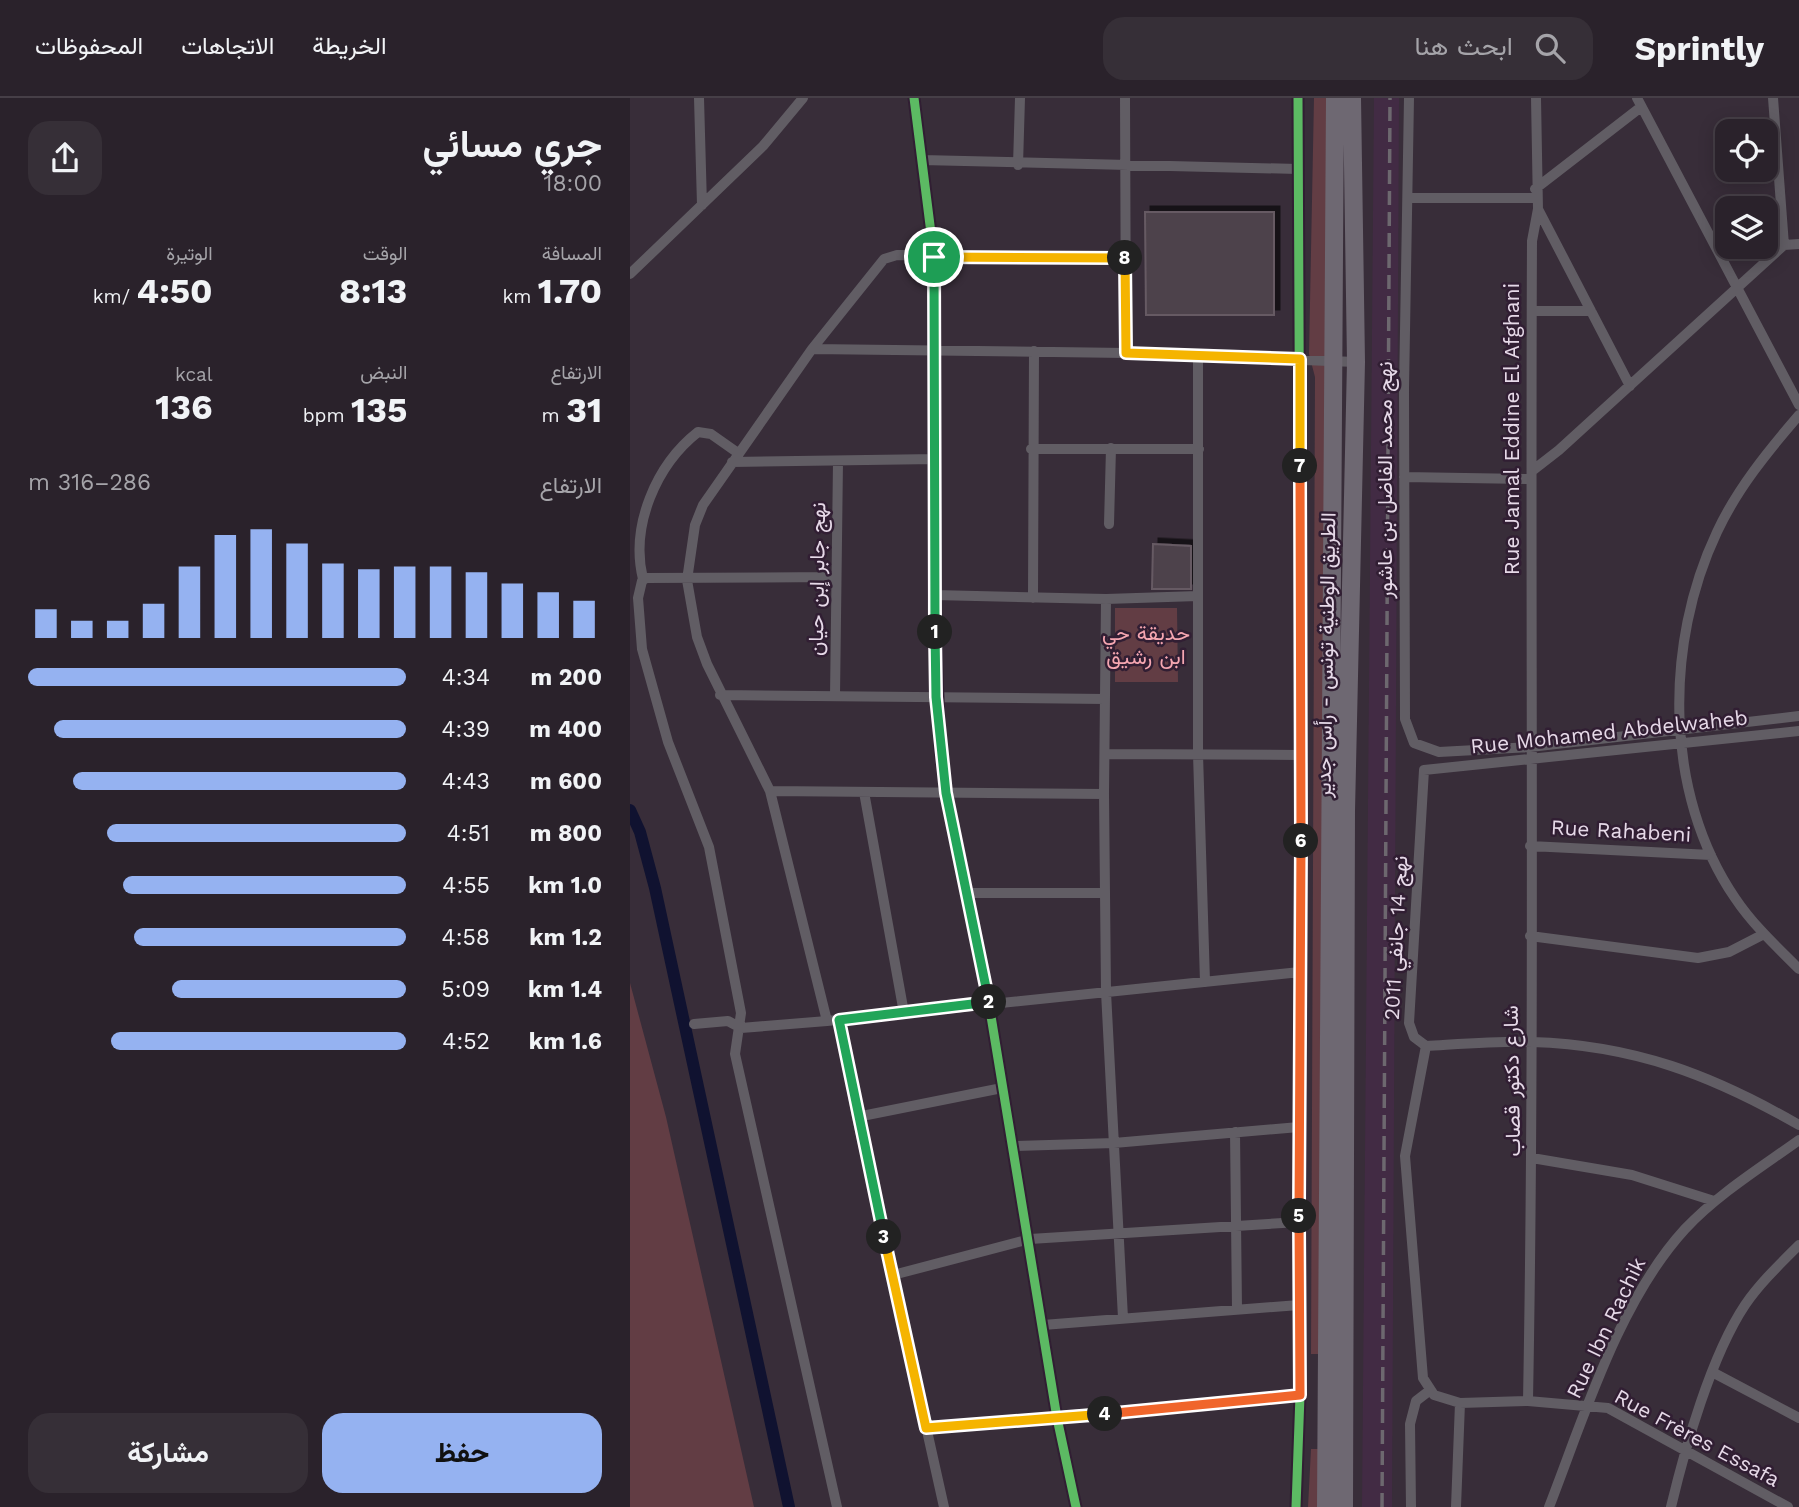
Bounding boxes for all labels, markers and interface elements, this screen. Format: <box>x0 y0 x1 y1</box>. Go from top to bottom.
search box <box>1103 17 1593 80</box>
icon: search <box>1531 29 1569 67</box>
text: Sprintly <box>1635 29 1764 68</box>
text: ابحث هنا <box>1415 31 1513 61</box>
text: المحفوظات <box>35 32 143 60</box>
text: الاتجاهات <box>181 32 274 60</box>
text: الخريطة <box>312 32 387 60</box>
map controls <box>1715 119 1778 259</box>
button: locate <box>1715 119 1778 182</box>
button: share <box>28 121 102 195</box>
text: جري مسائي <box>423 122 602 166</box>
text: 18:00 <box>543 170 602 197</box>
button: layers <box>1715 196 1778 259</box>
pin <box>904 227 964 287</box>
icon: arrive <box>915 238 953 276</box>
pin: 8 <box>1107 240 1142 276</box>
text: الوتيرة <box>166 242 213 265</box>
text: الوقت <box>363 242 407 265</box>
text: المسافة <box>542 242 602 265</box>
text: 8 <box>1119 246 1130 269</box>
text: 4:50 <box>137 270 213 312</box>
text: 8:13 <box>339 270 407 312</box>
text: 1.70 <box>538 270 602 312</box>
street label: Rue Jamal Eddine El Afghani <box>1499 283 1524 575</box>
text: /km <box>93 285 137 308</box>
text: km <box>502 285 538 308</box>
text: النبض <box>360 361 407 384</box>
text: الارتفاع <box>550 361 602 384</box>
street label: نهج محمد الفاضل بن عاشور <box>1372 361 1399 600</box>
text: kcal <box>175 363 213 386</box>
text: 136 <box>155 386 213 428</box>
text: 135 <box>351 389 407 431</box>
text: 31 <box>566 389 602 431</box>
text: bpm <box>303 404 351 427</box>
text: m <box>542 404 566 427</box>
pin: 7 <box>1282 448 1318 484</box>
text: 7 <box>1294 454 1305 477</box>
text: 286–316 m <box>28 469 151 496</box>
text: الارتفاع <box>540 472 602 499</box>
street label: نهج جابر إبن حيان <box>803 502 832 656</box>
street label: الطريق الوطنية تونس - رأس جدير <box>1310 512 1341 799</box>
pin: 1 <box>918 614 952 650</box>
text: 1 <box>930 620 939 643</box>
park label: حديقة حي ابن رشيق <box>1102 620 1190 670</box>
text: 4:34 <box>442 664 490 691</box>
text: 200 m <box>530 664 602 691</box>
street label: Rue Mohamed Abdelwaheb <box>1469 705 1749 759</box>
text: 4:39 <box>442 716 490 743</box>
text: 400 m <box>529 716 602 743</box>
text: 4:43 <box>442 768 490 795</box>
text: 600 m <box>530 768 602 795</box>
street label: Rue Rahabeni <box>1550 814 1692 847</box>
text: 4:51 <box>447 820 490 847</box>
text: 800 m <box>530 820 602 847</box>
pin: 6 <box>1284 824 1318 858</box>
text: 6 <box>1295 829 1306 852</box>
street label: نهج 14 جانفي 2011 <box>1379 855 1417 1021</box>
text: 4:55 <box>442 872 490 899</box>
text: 1.0 km <box>528 872 602 899</box>
text: 4:58 <box>442 924 490 951</box>
text: 1.2 km <box>529 924 602 951</box>
text: 5:09 <box>441 976 490 1003</box>
text: 1.4 km <box>528 976 602 1003</box>
pin: 2 <box>972 984 1006 1020</box>
text: 2 <box>983 990 994 1013</box>
street label: شارع دكتور قصاب <box>1498 1005 1527 1157</box>
text: 4:52 <box>442 1028 490 1055</box>
text: 1.6 km <box>529 1028 602 1055</box>
pin: 5 <box>1282 1198 1316 1234</box>
text: 5 <box>1293 1204 1304 1227</box>
pin: 3 <box>866 1220 902 1254</box>
text: 3 <box>878 1225 889 1248</box>
street label: Rue Ibn Rachik <box>1561 1253 1650 1402</box>
street label: Rue Frères Essafa <box>1610 1383 1784 1492</box>
pin: 4 <box>1088 1396 1122 1432</box>
text: 4 <box>1098 1402 1111 1425</box>
button: مشاركة <box>28 1413 308 1493</box>
button: حفظ <box>322 1413 602 1493</box>

